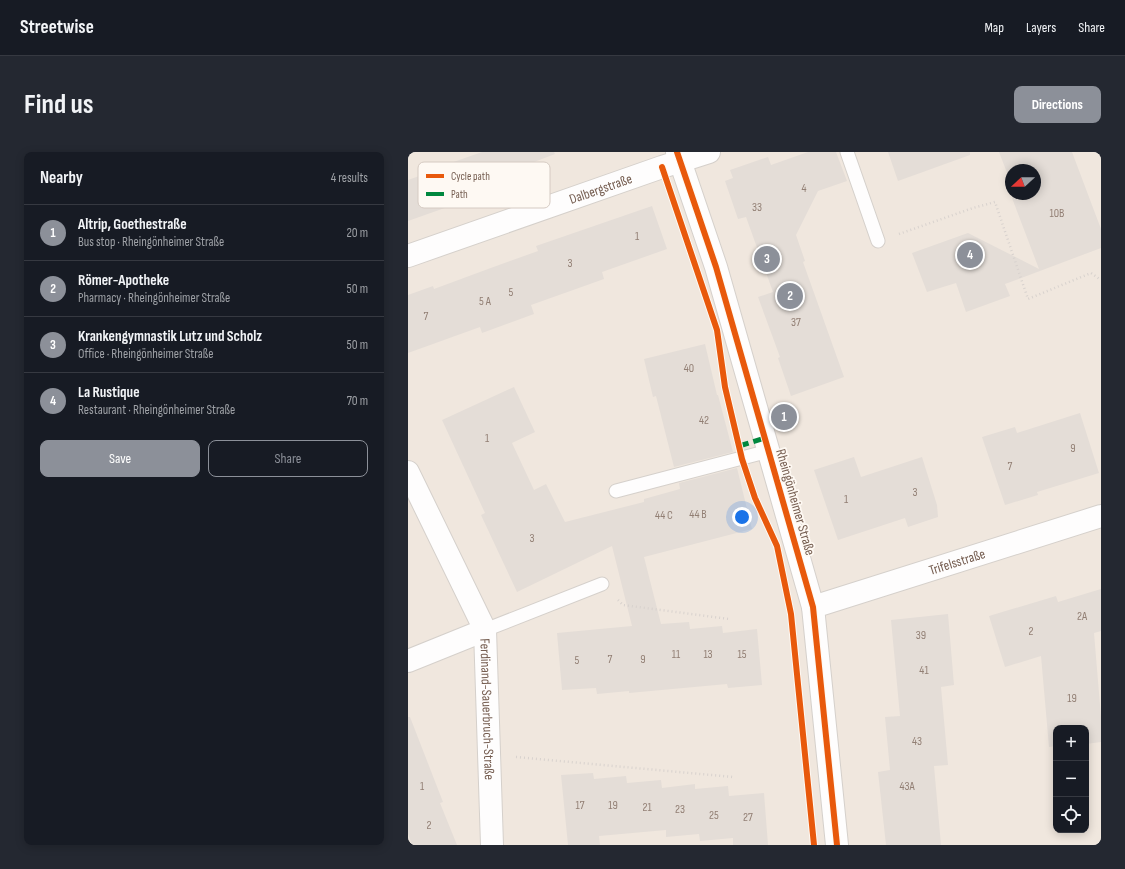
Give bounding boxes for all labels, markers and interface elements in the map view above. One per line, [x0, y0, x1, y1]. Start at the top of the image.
text: Streetwise [20, 16, 94, 39]
text: Map [984, 19, 1004, 36]
text: Layers [1026, 19, 1056, 36]
text: Share [1078, 19, 1105, 36]
button: Directions [1014, 86, 1101, 123]
text: Find us [24, 88, 93, 121]
legend [418, 162, 550, 208]
north arrow [1005, 164, 1041, 200]
text: Nearby [40, 168, 83, 188]
text: 4 results [331, 170, 368, 186]
text: Cycle path [451, 170, 490, 183]
street label: Dalbergstraße [567, 170, 634, 208]
house number: 4 [801, 181, 807, 196]
text: Path [451, 188, 468, 201]
house number: 33 [752, 200, 762, 215]
house number: 10B [1050, 206, 1064, 221]
text: Altrip, Goethestraße [78, 215, 187, 234]
text: 1 [50, 225, 56, 241]
text: 20 m [346, 225, 368, 241]
house number: 1 [635, 229, 640, 244]
text: Bus stop · Rheingönheimer Straße [78, 234, 224, 250]
pin: 4 [957, 240, 983, 270]
pin: 3 [754, 244, 780, 274]
house number: 3 [567, 256, 573, 271]
text: Römer-Apotheke [78, 271, 169, 290]
text: 2 [50, 281, 56, 297]
text: 50 m [347, 281, 368, 297]
pin: 2 [777, 281, 803, 311]
house number: 5 [509, 285, 514, 300]
text: Pharmacy · Rheingönheimer Straße [78, 290, 230, 306]
house number: 5 A [479, 294, 492, 309]
house number: 7 [424, 309, 429, 324]
house number: 37 [791, 315, 801, 330]
text: Krankengymnastik Lutz und Scholz [78, 327, 262, 346]
text: 3 [50, 337, 56, 353]
text: 50 m [347, 337, 368, 353]
text: Office · Rheingönheimer Straße [78, 346, 214, 362]
house number: 40 [684, 361, 694, 376]
text: La Rustique [78, 383, 140, 402]
text: 4 [50, 393, 56, 409]
text: 70 m [347, 393, 368, 409]
text: Restaurant · Rheingönheimer Straße [78, 402, 235, 418]
pin: 1 [771, 402, 797, 432]
house number: 42 [699, 413, 709, 428]
house number: 1 [485, 431, 490, 446]
button: Save [40, 440, 200, 477]
button: Share [208, 440, 368, 477]
house number: 9 [1070, 441, 1076, 456]
street label: Rheingönheimer Straße [772, 447, 819, 557]
house number: 7 [1008, 459, 1013, 474]
house number: 3 [912, 485, 918, 500]
house number: 1 [844, 492, 849, 507]
house number: 44 B [689, 507, 707, 522]
your location [732, 507, 752, 527]
house number: 44 C [655, 508, 673, 523]
house number: 3 [529, 531, 535, 546]
street label: Trifelsstraße [927, 545, 987, 579]
house number: 2A [1077, 609, 1088, 624]
house number: 2 [1029, 624, 1034, 639]
house number: 39 [916, 628, 926, 643]
street label: Ferdinand-Sauerbruch-Straße [476, 638, 498, 780]
house number: 11 [672, 647, 681, 662]
house number: 13 [703, 647, 713, 662]
house number: 15 [737, 647, 747, 662]
house number: 7 [608, 652, 613, 667]
house number: 9 [640, 652, 646, 667]
house number: 5 [575, 653, 580, 668]
house number: 41 [919, 663, 929, 678]
house number: 19 [1067, 691, 1077, 706]
map controls [1053, 725, 1089, 833]
button: + [1053, 725, 1089, 761]
house number: 43 [912, 734, 922, 749]
button: − [1053, 761, 1089, 797]
house number: 1 [420, 779, 425, 794]
house number: 43A [899, 779, 915, 794]
button: locate [1053, 797, 1089, 833]
house number: 17 [576, 798, 585, 813]
house number: 19 [608, 798, 618, 813]
house number: 21 [642, 800, 652, 815]
house number: 23 [675, 802, 685, 817]
house number: 25 [709, 808, 719, 823]
house number: 27 [743, 810, 753, 825]
house number: 2 [427, 818, 432, 833]

